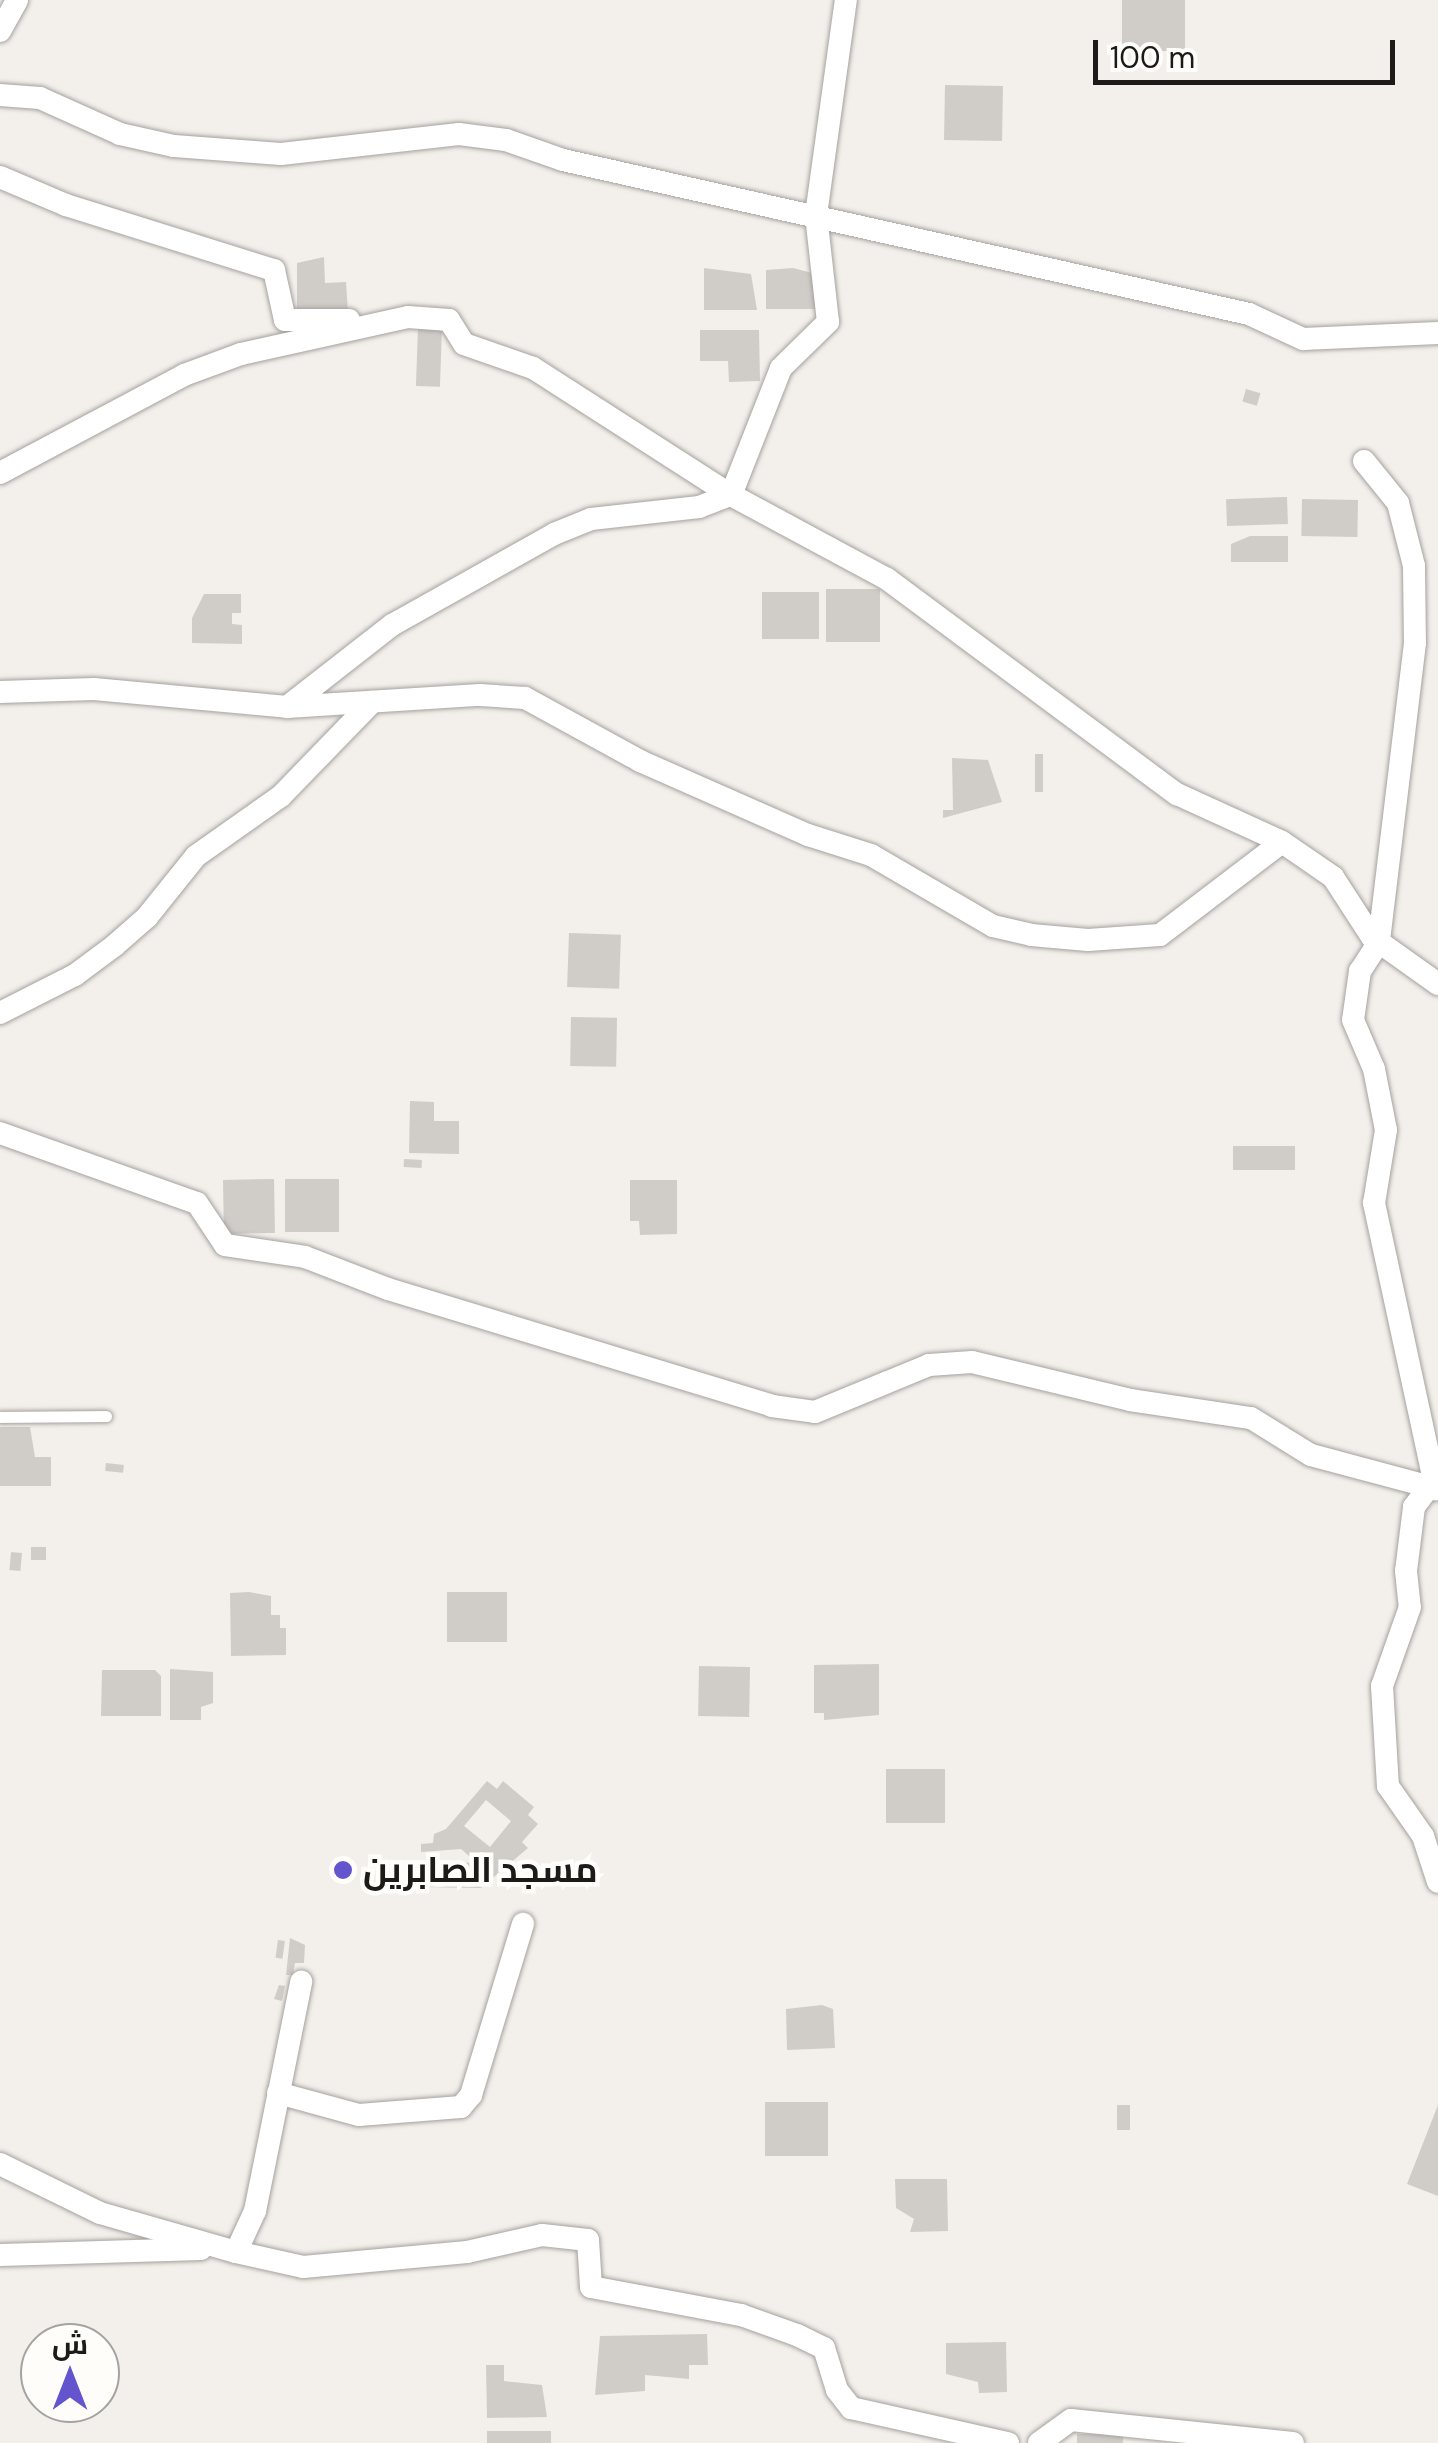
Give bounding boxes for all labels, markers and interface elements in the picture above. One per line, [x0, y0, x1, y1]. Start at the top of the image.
scale bar [1098, 20, 1400, 82]
text: 100 m [1110, 38, 1195, 77]
place label: مسجد الصابرين [363, 1849, 598, 1891]
marker: مسجد الصابرين [332, 1859, 354, 1881]
north arrow [20, 2323, 120, 2423]
text: ش [52, 2326, 88, 2363]

